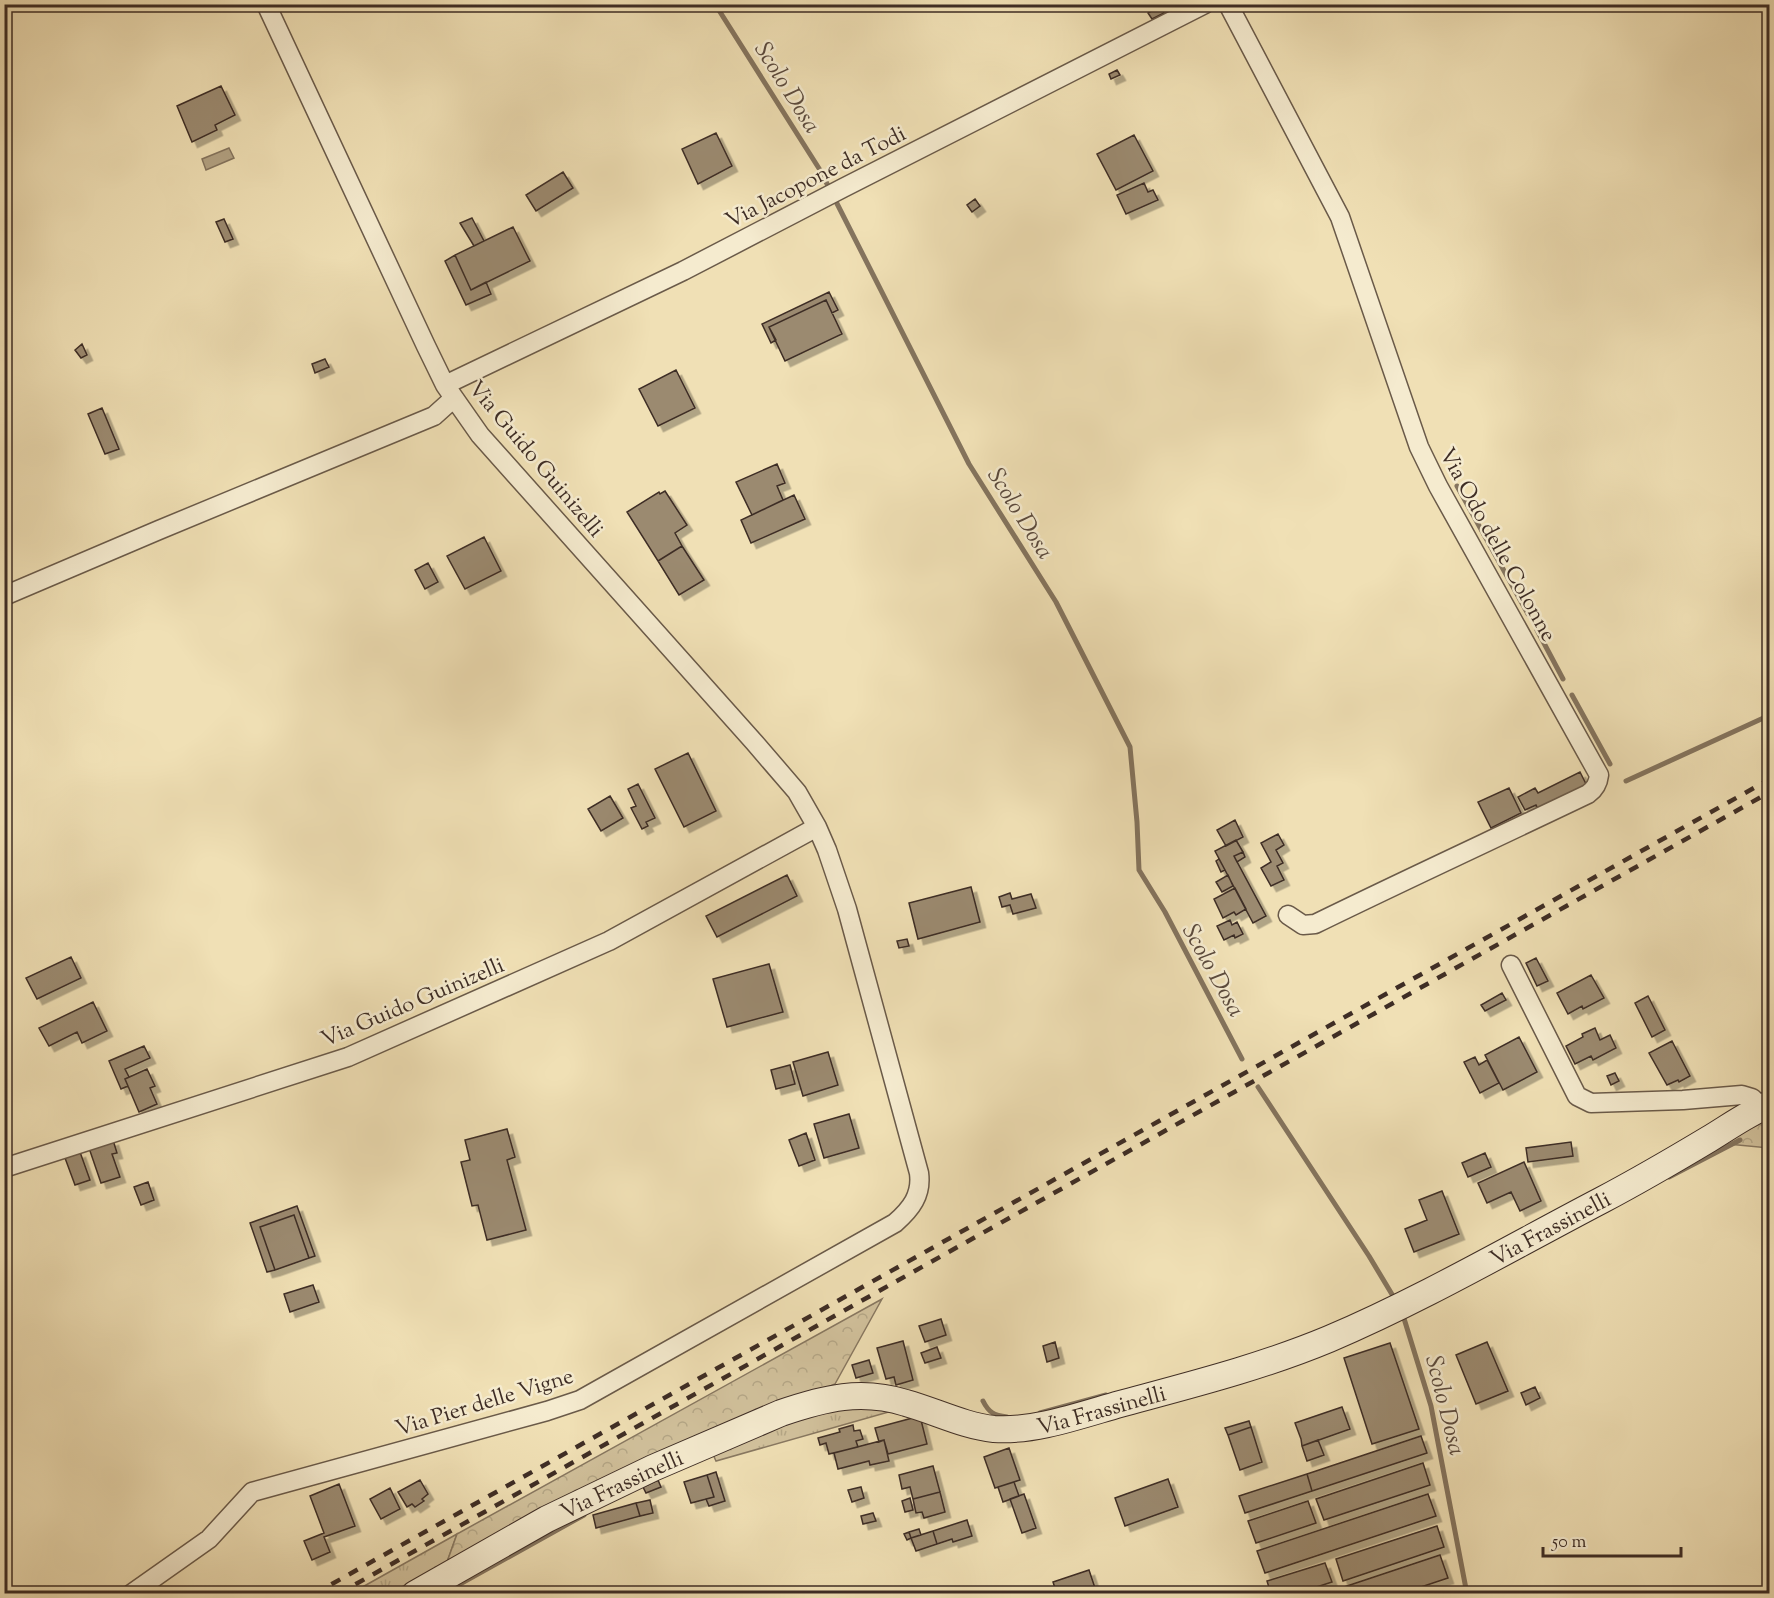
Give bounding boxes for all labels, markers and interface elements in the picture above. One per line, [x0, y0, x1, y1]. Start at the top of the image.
water label: Scolo Dosa [745, 36, 828, 140]
street label: Via Jacopone da Todi [720, 119, 912, 238]
street label: Via Guido Guinizelli [459, 374, 610, 545]
street label: Via Odo delle Colonne [1430, 443, 1563, 648]
water label: Scolo Dosa [978, 462, 1061, 566]
water label: Scolo Dosa [1173, 918, 1252, 1024]
street label: Via Guido Guinizelli [317, 951, 510, 1057]
street label: Via Frassinelli [1485, 1185, 1617, 1276]
water label: Scolo Dosa [1415, 1352, 1473, 1459]
street label: Via Pier delle Vigne [392, 1362, 578, 1446]
street label: Via Frassinelli [1034, 1379, 1170, 1445]
street label: Via Frassinelli [556, 1444, 689, 1529]
scale bar [1543, 1520, 1681, 1558]
text: 50 m [1551, 1530, 1587, 1556]

